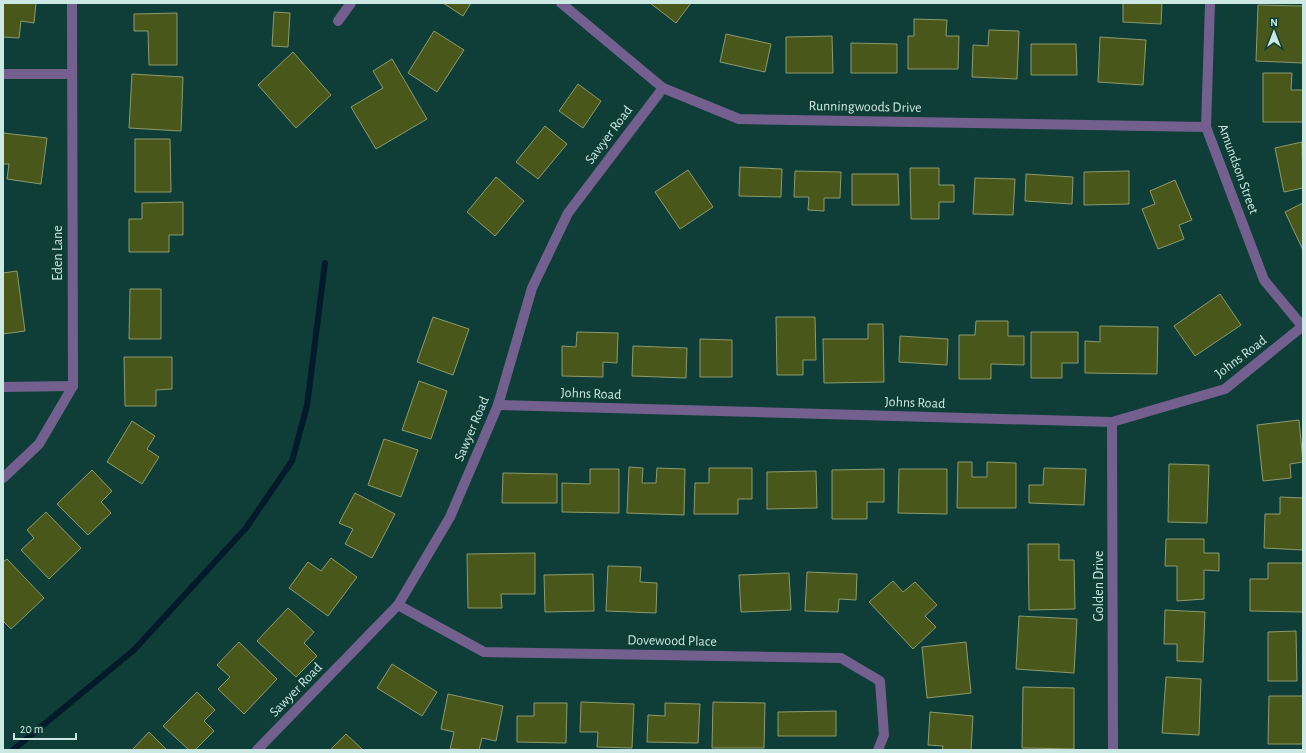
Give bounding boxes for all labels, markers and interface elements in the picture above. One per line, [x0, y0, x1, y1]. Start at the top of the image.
north arrow [1254, 12, 1294, 52]
text: N [1270, 17, 1278, 28]
street label: Runningwoods Drive [808, 99, 922, 115]
street label: Sawyer Road [583, 103, 635, 167]
street label: Amundson Street [1215, 122, 1261, 217]
street label: Eden Lane [51, 225, 65, 281]
street label: Johns Road [1213, 333, 1269, 381]
street label: Johns Road [560, 386, 622, 402]
street label: Sawyer Road [452, 395, 492, 463]
street label: Johns Road [884, 395, 946, 411]
street label: Golden Drive [1092, 551, 1106, 621]
street label: Dovewood Place [627, 633, 717, 649]
street label: Sawyer Road [267, 660, 325, 720]
scale bar [14, 715, 76, 741]
text: 20 m [20, 723, 43, 735]

